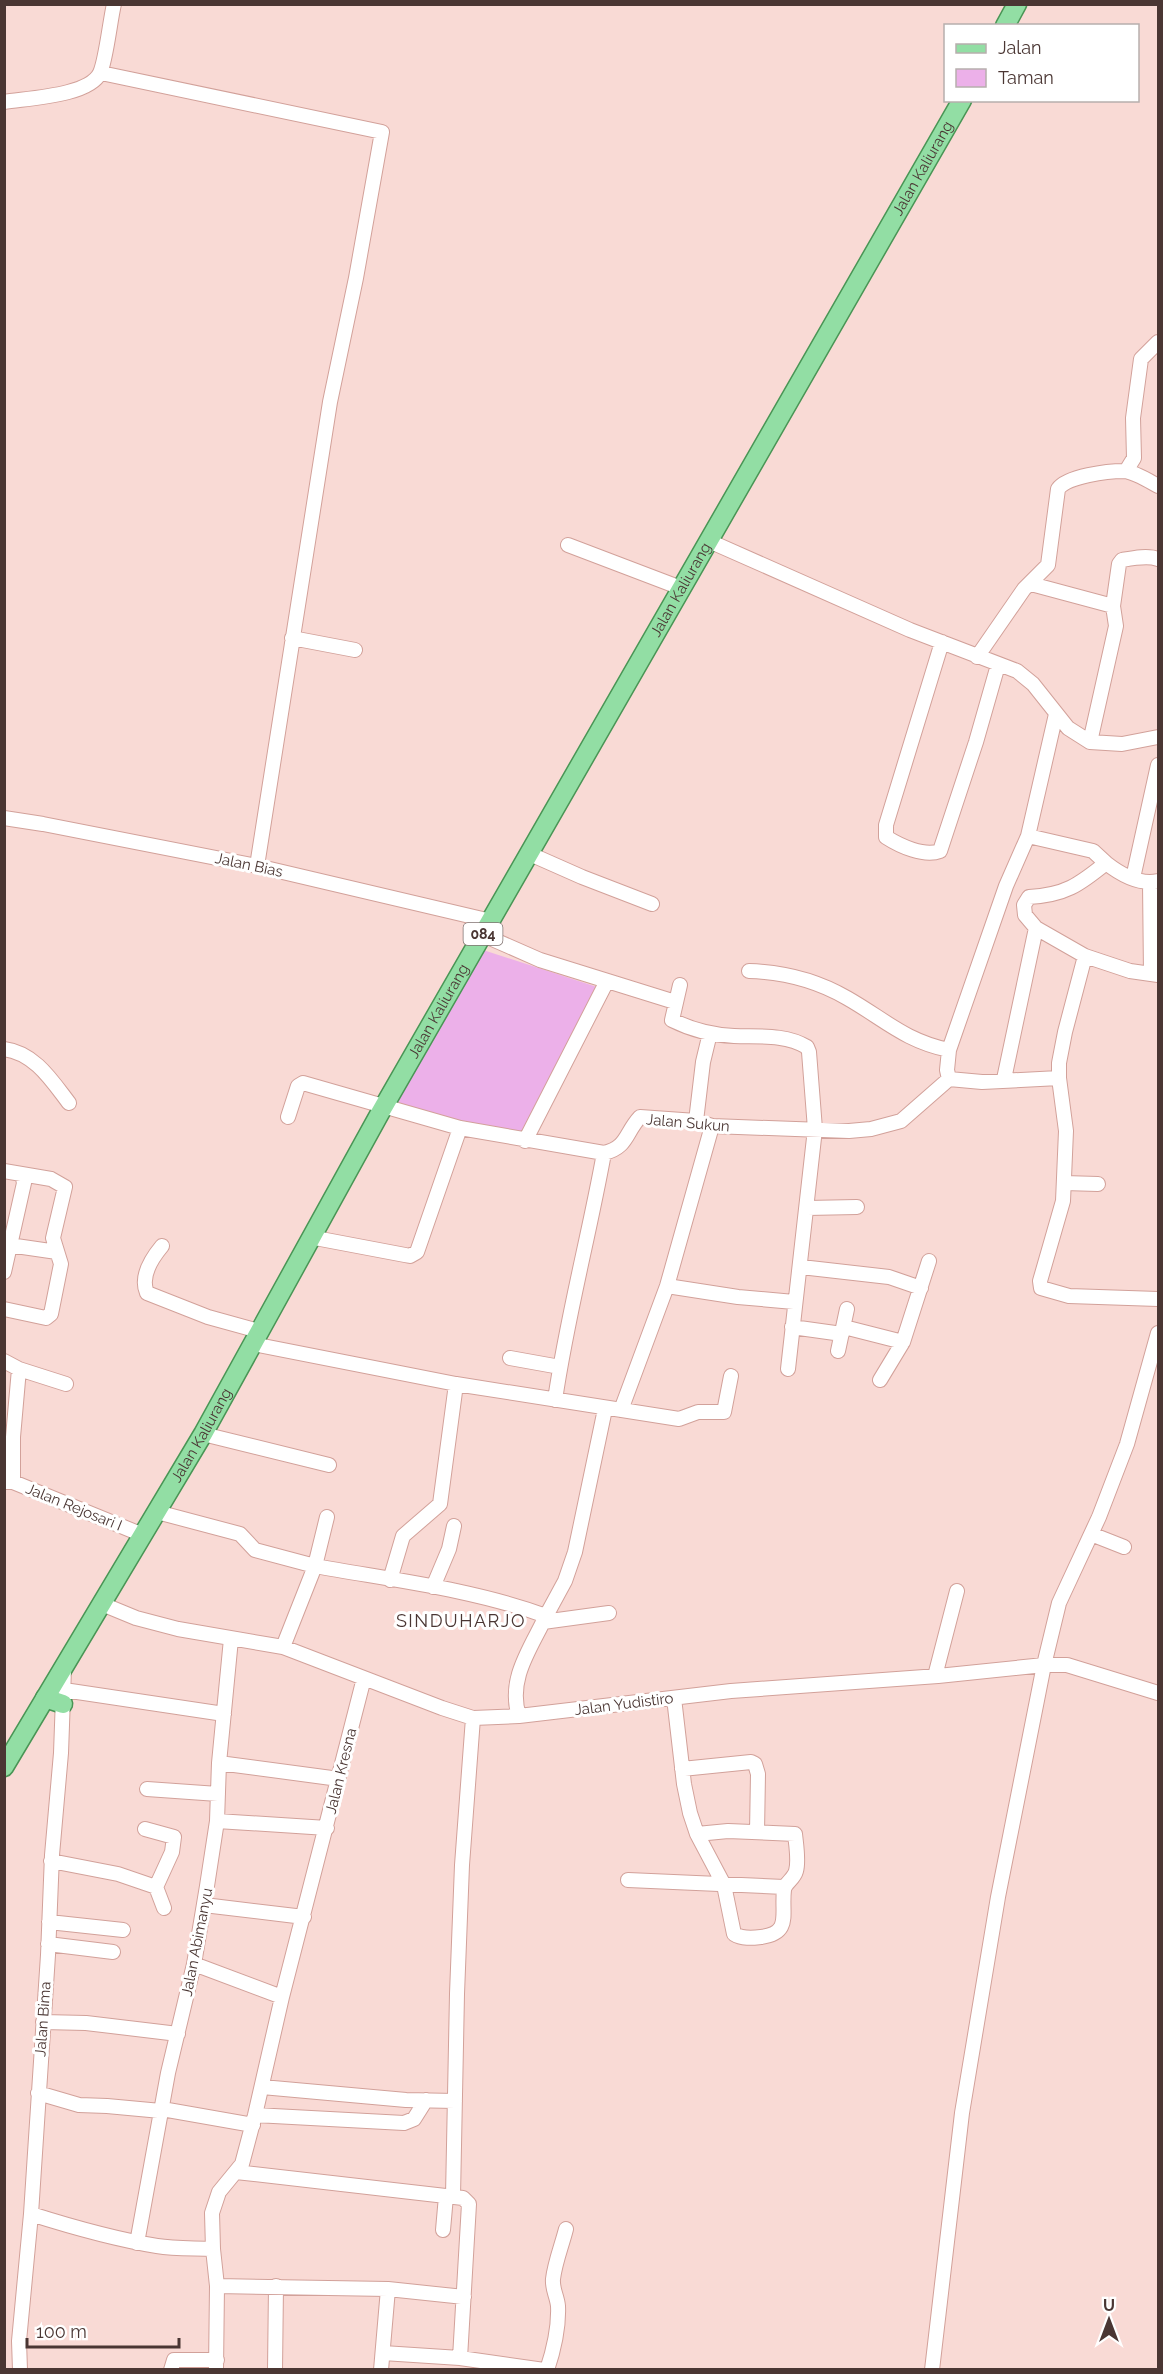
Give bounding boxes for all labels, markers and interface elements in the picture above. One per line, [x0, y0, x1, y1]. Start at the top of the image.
legend [944, 24, 1139, 102]
text: Jalan [998, 37, 1042, 58]
text: Taman [998, 67, 1054, 88]
street label: Jalan Kaliurang [889, 118, 957, 219]
street label: Jalan Kaliurang [647, 539, 715, 640]
street label: Jalan Bias [213, 849, 285, 881]
road number: 084 [464, 923, 502, 945]
street label: Jalan Kaliurang [404, 961, 473, 1061]
street label: Jalan Sukun [646, 1110, 730, 1136]
street label: Jalan Kaliurang [167, 1385, 235, 1486]
street label: Jalan Rejosari I [23, 1480, 125, 1534]
district label: SINDUHARJO [396, 1610, 526, 1631]
street label: Jalan Yudistiro [574, 1689, 675, 1719]
street label: Jalan Kresna [322, 1726, 360, 1816]
street label: Jalan Abimanyu [178, 1886, 216, 1998]
street label: Jalan Bima [31, 1981, 55, 2057]
north arrow [1079, 2290, 1139, 2350]
text: U [1103, 2296, 1115, 2315]
scale bar [27, 2311, 178, 2349]
text: 100 m [36, 2321, 87, 2342]

